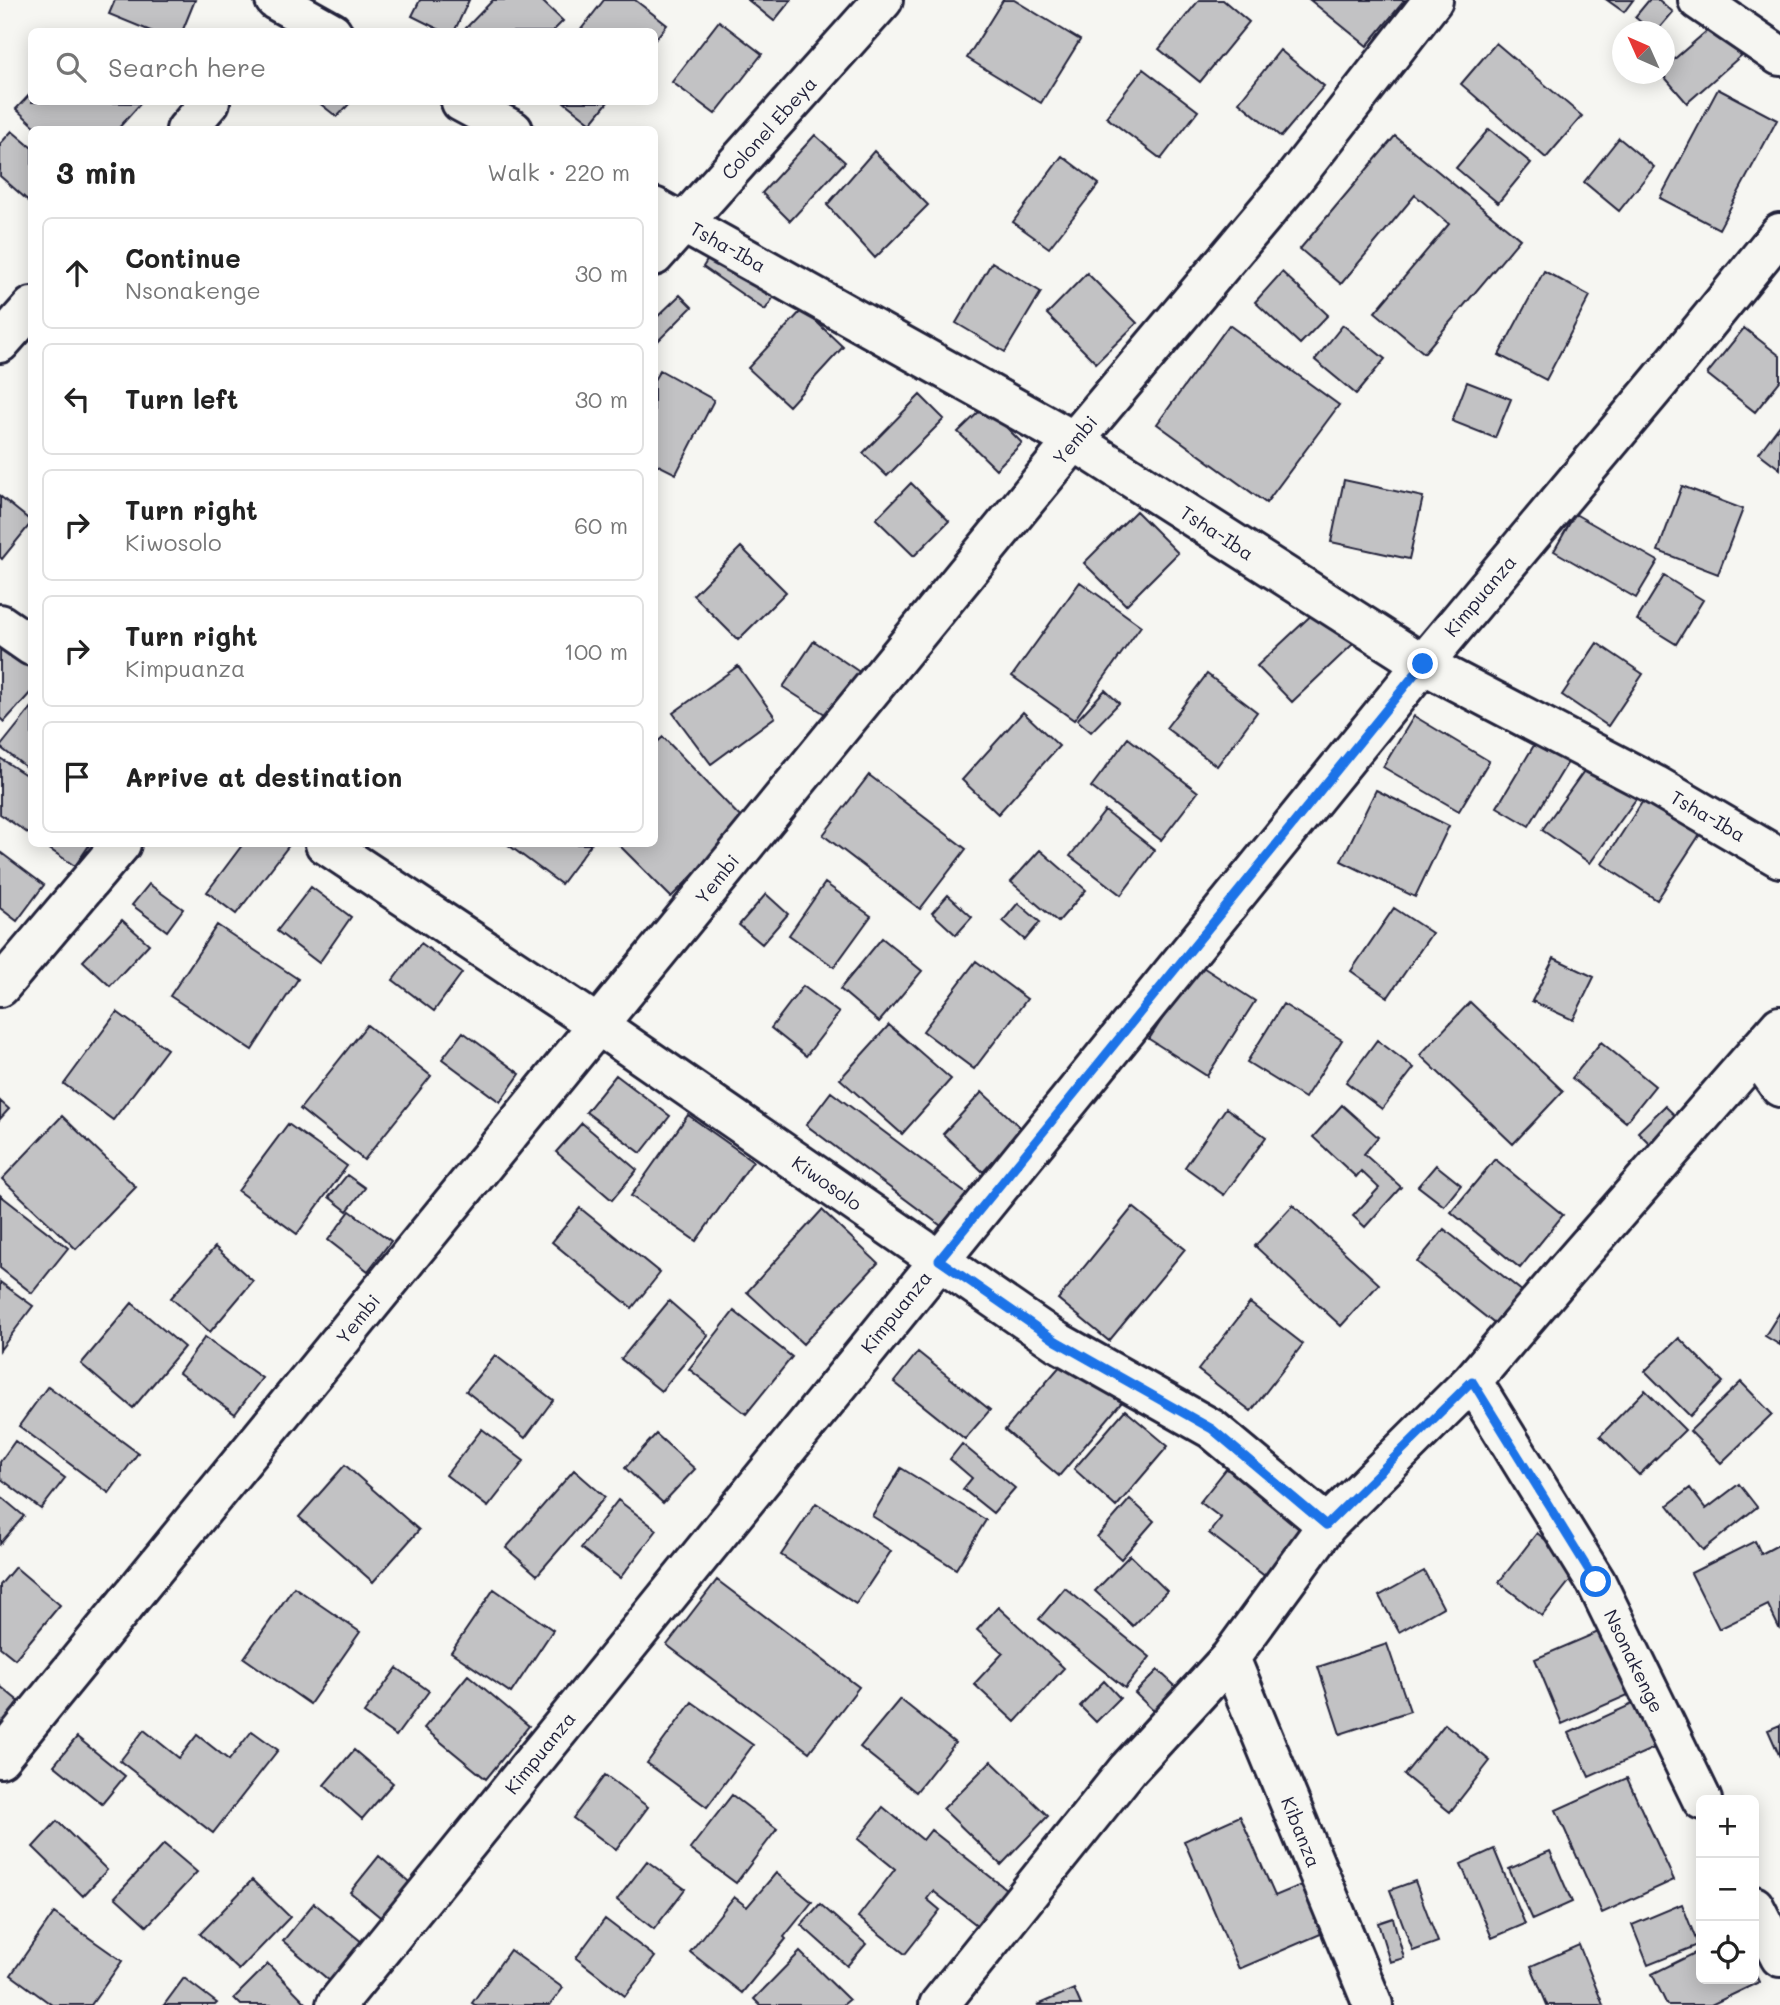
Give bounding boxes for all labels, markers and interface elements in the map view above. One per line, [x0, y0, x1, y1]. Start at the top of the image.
north arrow [1612, 21, 1675, 84]
search box [28, 28, 658, 105]
icon: search [52, 48, 90, 86]
text: Search here [108, 50, 266, 84]
street label: Colonel Ebeya [716, 71, 822, 185]
text: 3 min [56, 152, 136, 192]
text: Walk · 220 m [487, 157, 630, 187]
street label: Tsha-Iba [686, 216, 770, 278]
text: Continue [125, 241, 241, 275]
icon: ahead [58, 254, 96, 292]
text: 30 m [575, 258, 628, 288]
text: Nsonakenge [125, 275, 261, 305]
icon: left [58, 380, 96, 418]
text: Turn left [125, 382, 238, 416]
text: 30 m [575, 384, 628, 414]
street label: Yembi [1047, 410, 1103, 470]
text: Turn right [125, 493, 258, 527]
street label: Tsha-Iba [1176, 500, 1259, 566]
icon: right [58, 506, 96, 544]
text: 60 m [574, 510, 628, 540]
text: Kiwosolo [125, 527, 222, 557]
street label: Kimpuanza [1438, 550, 1521, 642]
text: Turn right [125, 619, 258, 653]
icon: right [58, 632, 96, 670]
text: 100 m [564, 636, 628, 666]
route end [1407, 648, 1438, 679]
text: Kimpuanza [125, 653, 245, 683]
icon: arrive [58, 758, 96, 796]
text: Arrive at destination [125, 760, 402, 794]
street label: Tsha-Iba [1666, 784, 1750, 847]
street label: Yembi [689, 849, 744, 909]
street label: Kiwosolo [787, 1149, 867, 1216]
street label: Kimpuanza [855, 1265, 937, 1358]
street label: Yembi [330, 1289, 385, 1349]
route start [1580, 1566, 1611, 1597]
street label: Nsonakenge [1599, 1605, 1670, 1717]
street label: Kimpuanza [499, 1706, 581, 1799]
street label: Kibanza [1276, 1793, 1327, 1871]
map controls [1696, 1795, 1759, 1984]
button: + [1696, 1795, 1759, 1858]
button: − [1696, 1858, 1759, 1921]
button: locate [1696, 1921, 1759, 1984]

